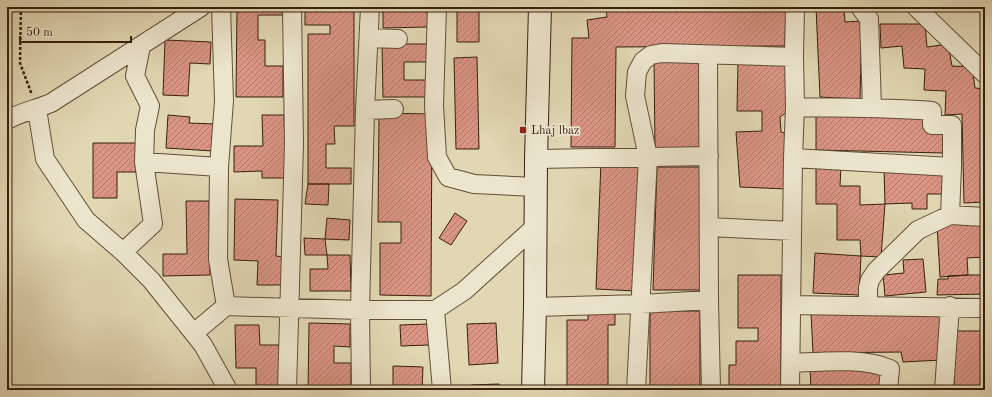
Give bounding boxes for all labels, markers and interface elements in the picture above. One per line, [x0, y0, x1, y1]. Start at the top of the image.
scale bar [20, 18, 131, 44]
text: 50 m [26, 26, 53, 39]
marker: Lhaj lbaz [518, 125, 528, 135]
place label: Lhaj lbaz [531, 125, 579, 137]

